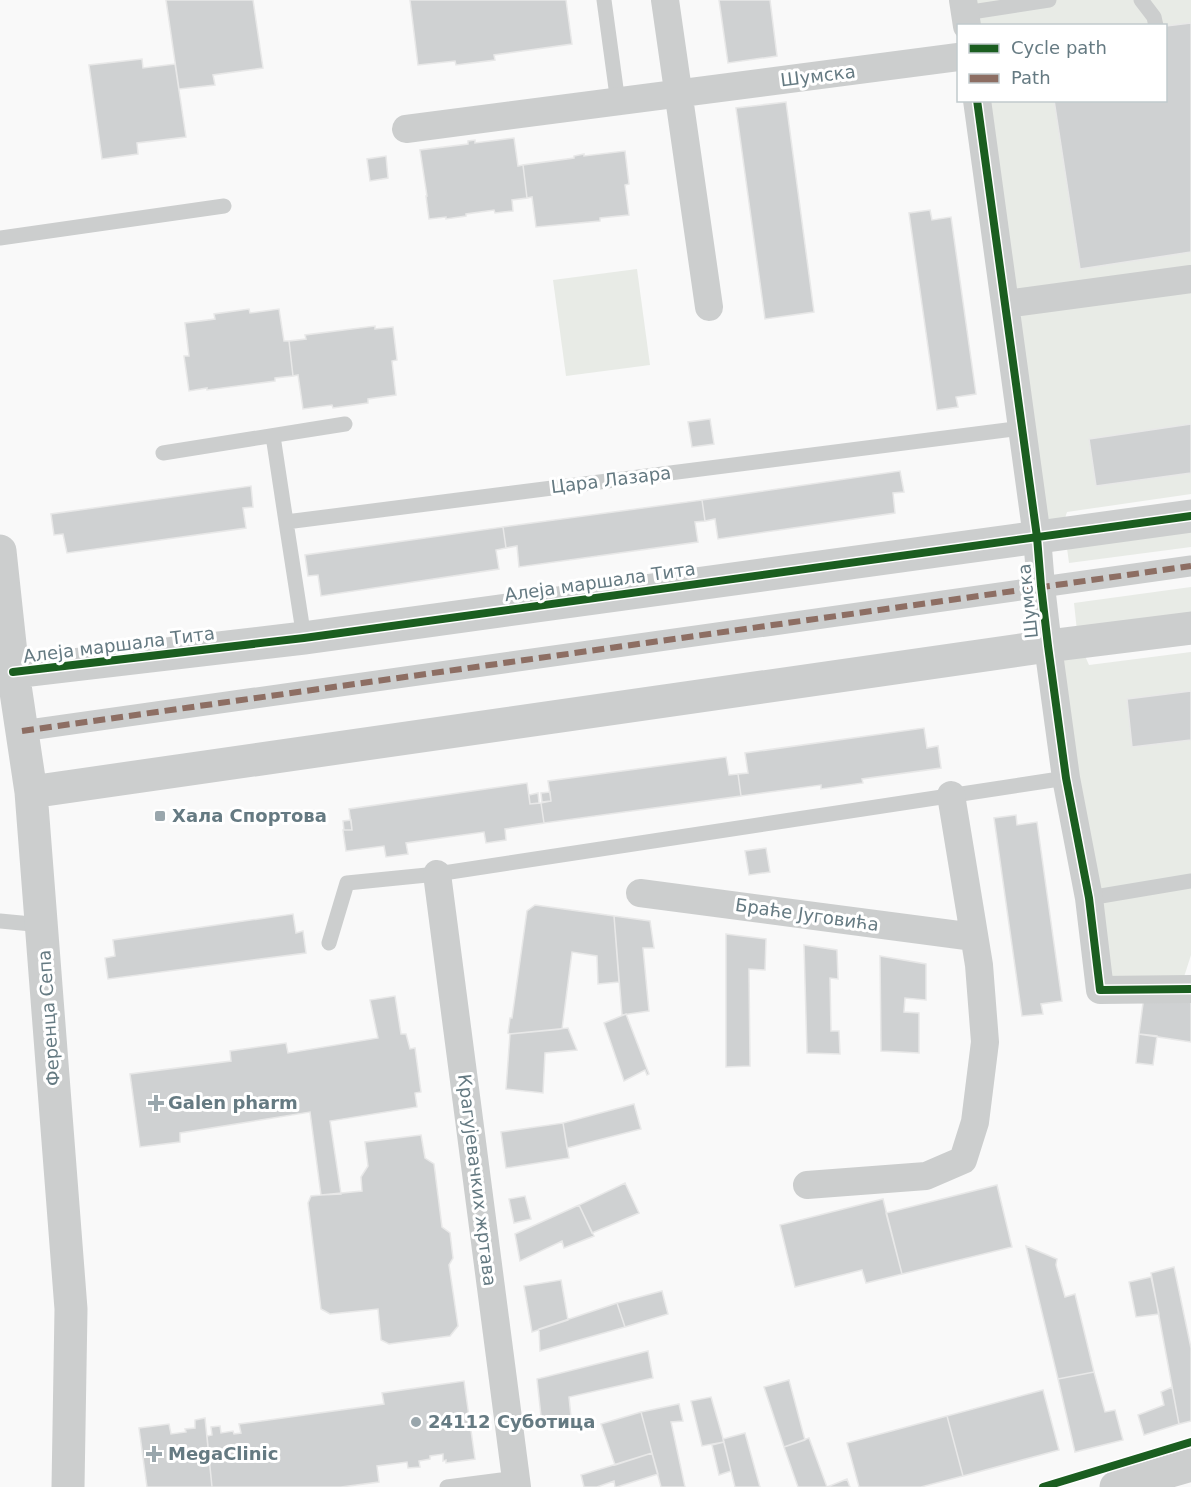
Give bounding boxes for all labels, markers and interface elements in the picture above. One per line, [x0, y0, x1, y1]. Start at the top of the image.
legend [957, 24, 1167, 102]
text: Cycle path [1011, 37, 1107, 58]
street label: Шумска [779, 60, 857, 91]
text: Path [1011, 67, 1051, 88]
street label: Цара Лазара [550, 462, 672, 497]
street label: Алеја маршала Тита [503, 558, 697, 605]
street label: Шумска [1013, 563, 1042, 640]
street label: Алеја маршала Тита [22, 622, 216, 667]
place label: Хала Спортова [172, 805, 327, 826]
marker: Хала Спортова [153, 809, 167, 823]
street label: Браће Југовића [734, 894, 880, 935]
street label: Ференца Сепа [33, 949, 64, 1087]
street label: Крагујевачких жртава [454, 1073, 501, 1287]
place label: Galen pharm [168, 1092, 298, 1113]
marker: Galen pharm [149, 1096, 163, 1110]
place label: 24112 Суботица [428, 1411, 595, 1432]
marker: 24112 Суботица [409, 1415, 423, 1429]
place label: MegaClinic [168, 1443, 278, 1464]
marker: MegaClinic [145, 1445, 163, 1463]

